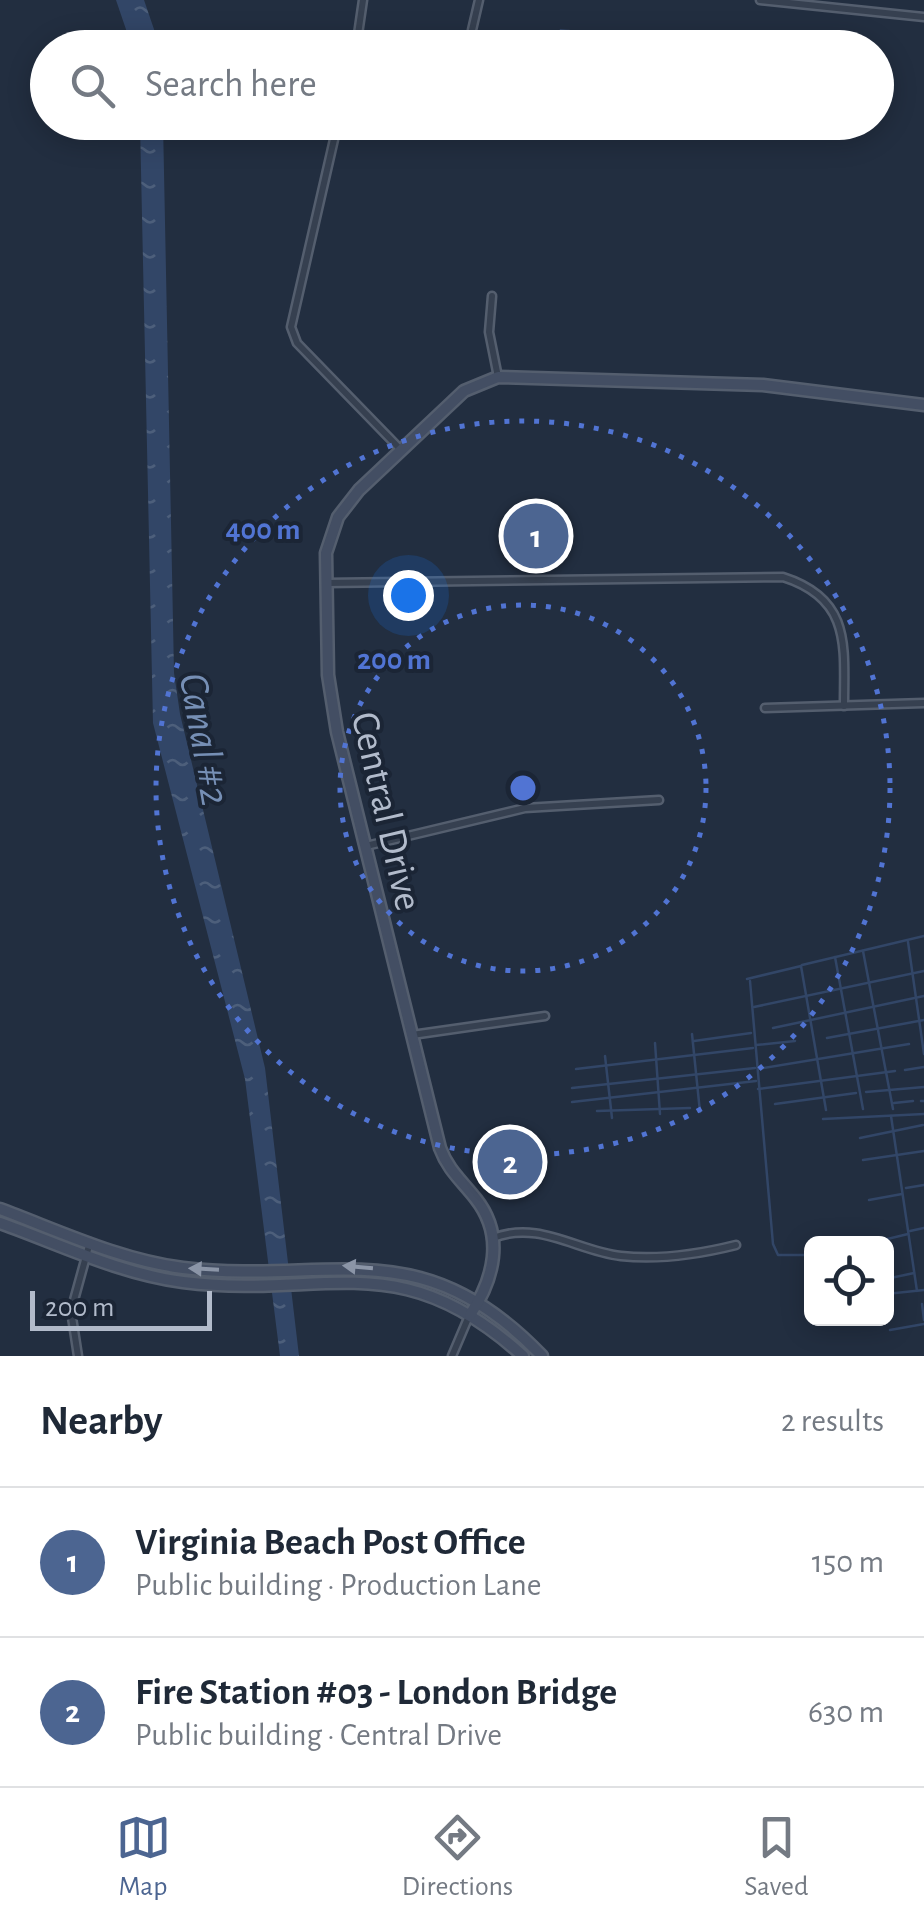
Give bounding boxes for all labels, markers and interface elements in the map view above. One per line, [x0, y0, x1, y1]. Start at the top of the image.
search box [30, 30, 894, 140]
icon: search [65, 58, 120, 113]
text: Search here [145, 66, 317, 104]
pin: 1 [504, 498, 568, 574]
text: 400 m [225, 515, 301, 545]
your location [383, 570, 434, 621]
text: 200 m [357, 645, 431, 675]
water label: Canal #2 [172, 670, 236, 809]
street label: Central Drive [344, 708, 428, 915]
centre of rings [505, 770, 541, 806]
pin: 2 [478, 1124, 542, 1200]
map controls [804, 1236, 894, 1326]
button: locate [804, 1236, 894, 1326]
one-way arrow [342, 1259, 374, 1275]
one-way arrow [187, 1261, 219, 1277]
scale bar [30, 1286, 212, 1330]
text: 200 m [45, 1294, 114, 1322]
text: Nearby [40, 1400, 163, 1442]
text: 2 results [781, 1405, 884, 1437]
text: Virginia Beach Post Office [135, 1524, 526, 1562]
text: 1 [67, 1546, 78, 1578]
text: 150 m [812, 1546, 884, 1578]
text: Public building · Production Lane [135, 1569, 542, 1601]
text: Fire Station #03 - London Bridge [135, 1674, 617, 1712]
text: 2 [65, 1696, 80, 1728]
text: 630 m [808, 1696, 884, 1728]
text: Public building · Central Drive [135, 1719, 502, 1751]
tab: Map [116, 1810, 171, 1904]
tab: Directions [402, 1810, 513, 1904]
tab: Saved [744, 1810, 808, 1904]

